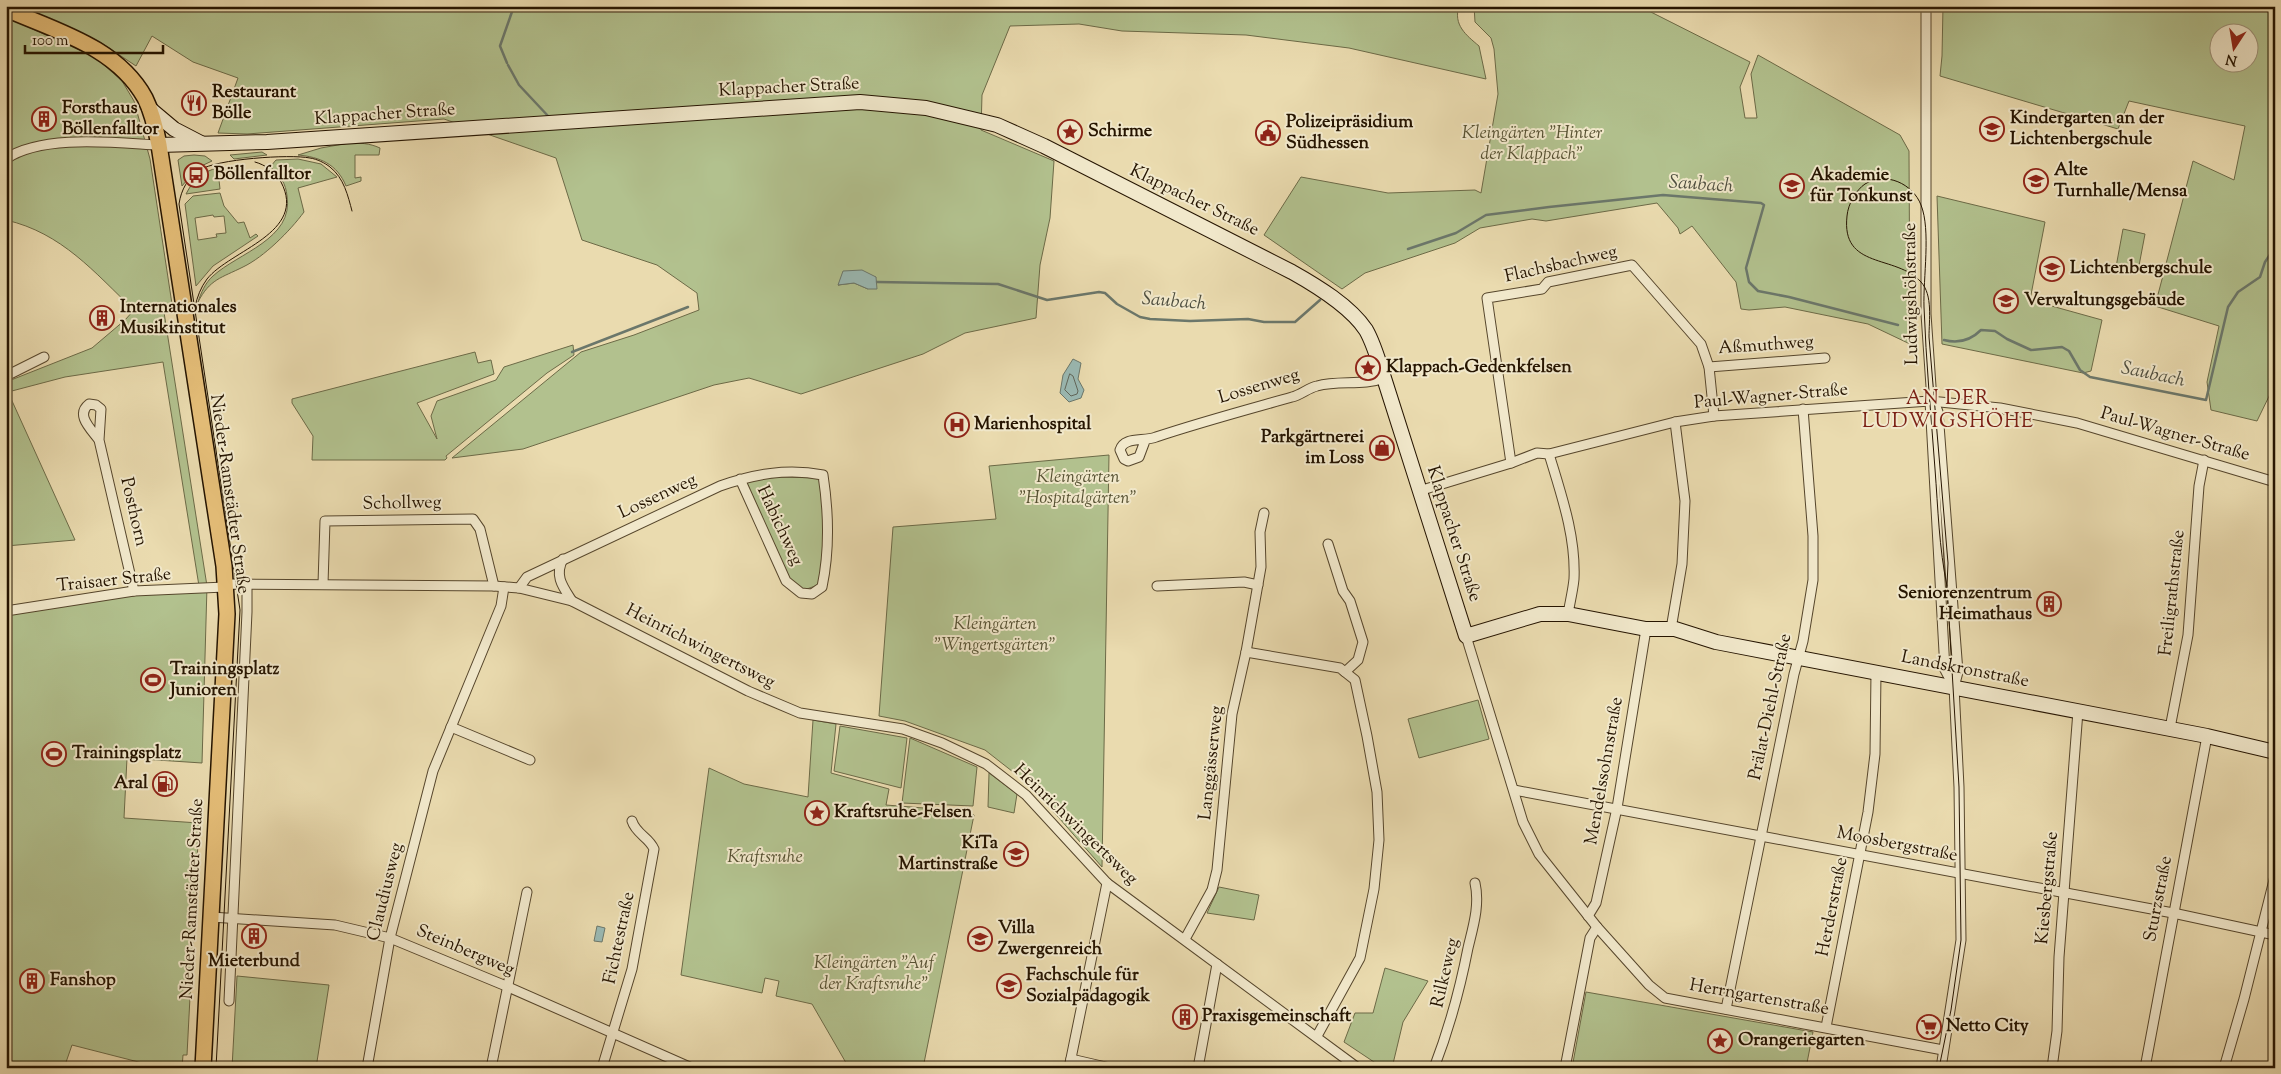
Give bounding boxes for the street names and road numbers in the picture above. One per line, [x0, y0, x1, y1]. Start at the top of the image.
street label: Klappacher Straße [718, 71, 860, 105]
street label: Klappacher Straße [314, 97, 456, 133]
street label: Klappacher Straße [1125, 158, 1263, 244]
street label: Ludwigshöhstraße [1898, 223, 1926, 365]
street label: Flachsbachweg [1502, 239, 1620, 291]
street label: Aßmuthweg [1717, 330, 1815, 362]
street label: Lossenweg [1215, 362, 1303, 412]
street label: Paul-Wagner-Straße [1693, 377, 1849, 417]
street label: Nieder-Ramstädter Straße [202, 393, 256, 595]
street label: Paul-Wagner-Straße [2097, 401, 2253, 469]
street label: Klappacher Straße [1419, 463, 1487, 605]
street label: Lossenweg [615, 467, 702, 526]
street label: Posthorn [112, 475, 154, 549]
street label: Habichweg [749, 482, 809, 571]
street label: Schollweg [362, 490, 442, 518]
street label: Freiligrathstraße [2153, 529, 2193, 657]
street label: Traisaer Straße [55, 562, 173, 600]
street label: Heinrichwingertsweg [621, 598, 779, 696]
street label: Prälat-Diehl-Straße [1743, 631, 1799, 783]
street label: Landskronstraße [1899, 645, 2031, 695]
street label: Mendelssohnstraße [1579, 695, 1631, 847]
street label: Langgässerweg [1193, 704, 1231, 821]
street label: Heinrichwingertsweg [1007, 758, 1143, 892]
street label: Nieder-Ramstädter Straße [175, 798, 211, 1000]
street label: Moosbergstraße [1834, 821, 1960, 869]
street label: Kiesbergstraße [2030, 830, 2066, 946]
street label: Claudiusweg [361, 840, 411, 944]
street label: Sturzstraße [2138, 854, 2180, 944]
street label: Herderstraße [1811, 855, 1855, 959]
street label: Fichtestraße [598, 889, 642, 987]
street label: Steinbergweg [412, 919, 518, 984]
street label: Rilkeweg [1425, 935, 1467, 1010]
street label: Herrngartenstraße [1687, 973, 1831, 1023]

